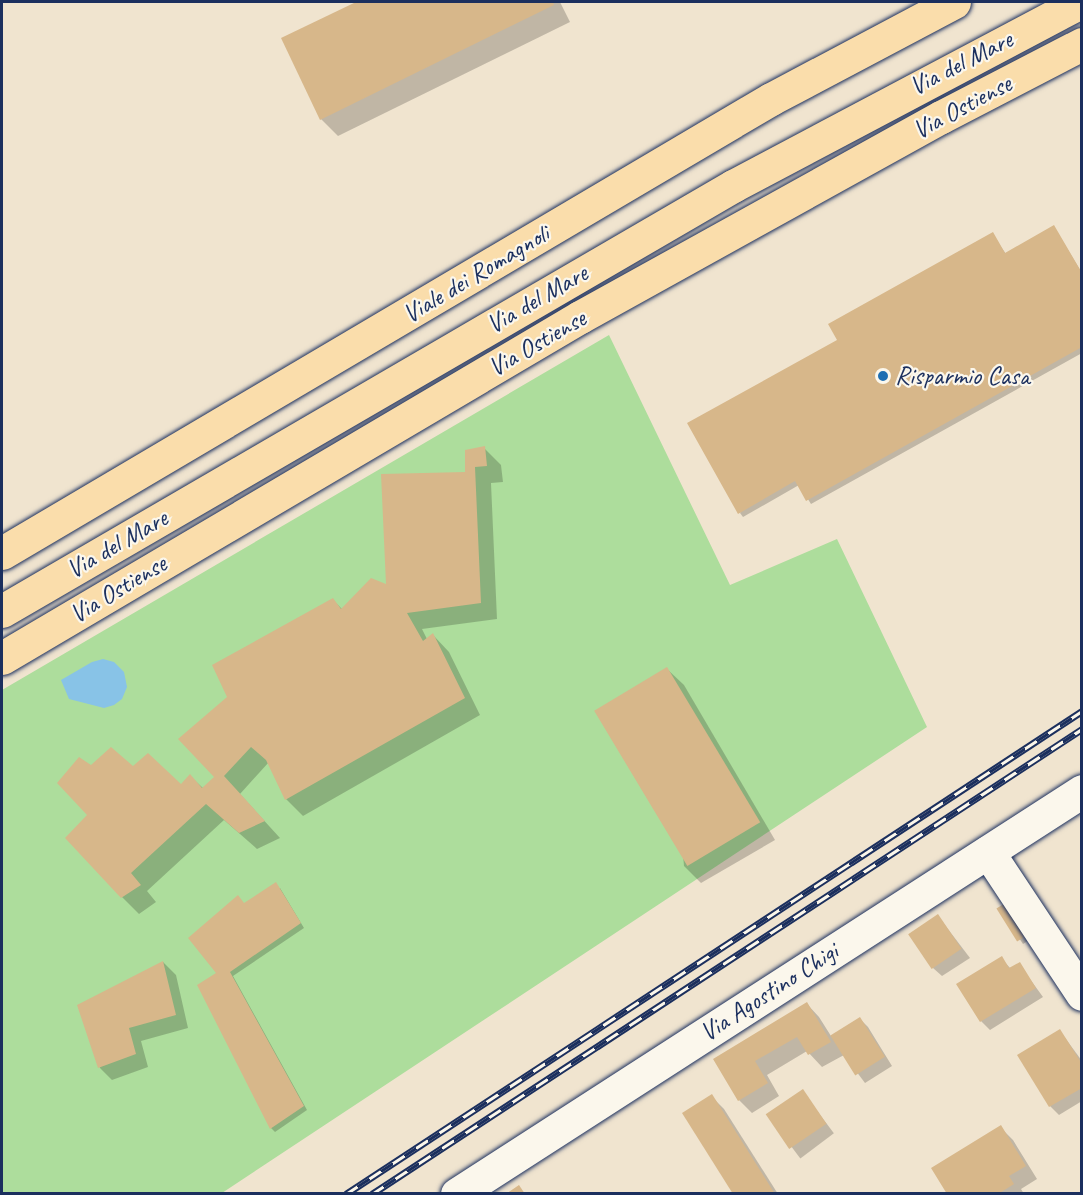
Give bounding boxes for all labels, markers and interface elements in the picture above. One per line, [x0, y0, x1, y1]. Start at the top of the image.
street label: Via del Mare [904, 24, 1018, 102]
street label: Via Ostiense [907, 68, 1017, 146]
street label: Viale dei Romagnoli [398, 218, 554, 330]
street label: Via del Mare [481, 258, 593, 340]
street label: Via Ostiense [483, 303, 591, 383]
place label: Risparmio Casa [895, 360, 1030, 392]
marker: Risparmio Casa [876, 369, 890, 383]
street label: Via del Mare [61, 503, 173, 585]
street label: Via Ostiense [64, 548, 172, 630]
street label: Via Agostino Chigi [694, 936, 844, 1048]

